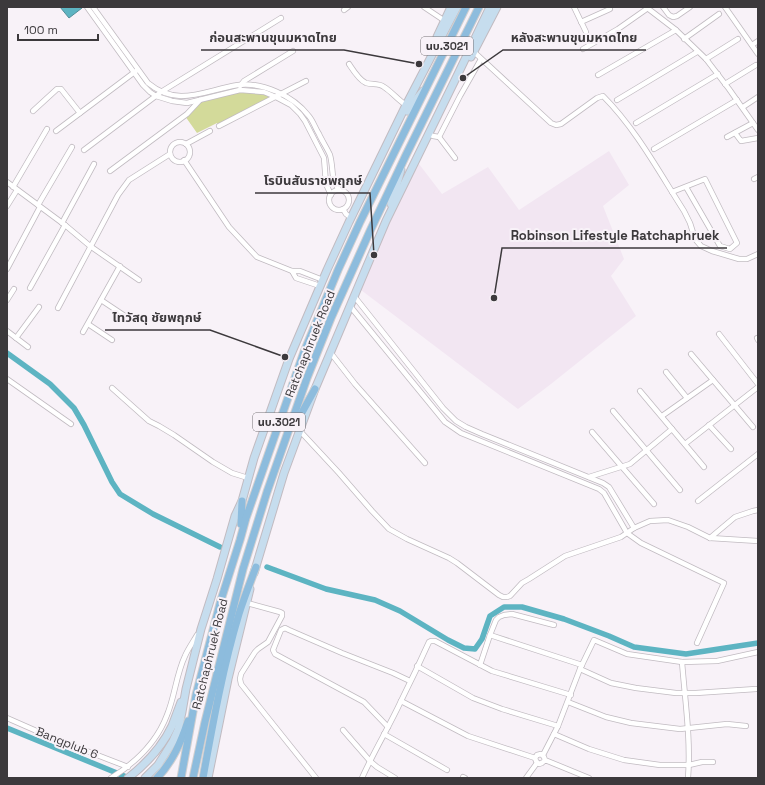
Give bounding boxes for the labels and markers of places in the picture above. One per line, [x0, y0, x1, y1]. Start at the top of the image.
callout: ก่อนสะพานขุนมหาดไทย [201, 25, 344, 50]
callout: หลังสะพานขุนมหาดไทย [503, 25, 646, 50]
callout: โรบินสันราชพฤกษ์ [255, 168, 370, 193]
callout: Robinson Lifestyle Ratchaphruek [502, 223, 727, 248]
callout: ไทวัสดุ ชัยพฤกษ์ [105, 305, 210, 330]

